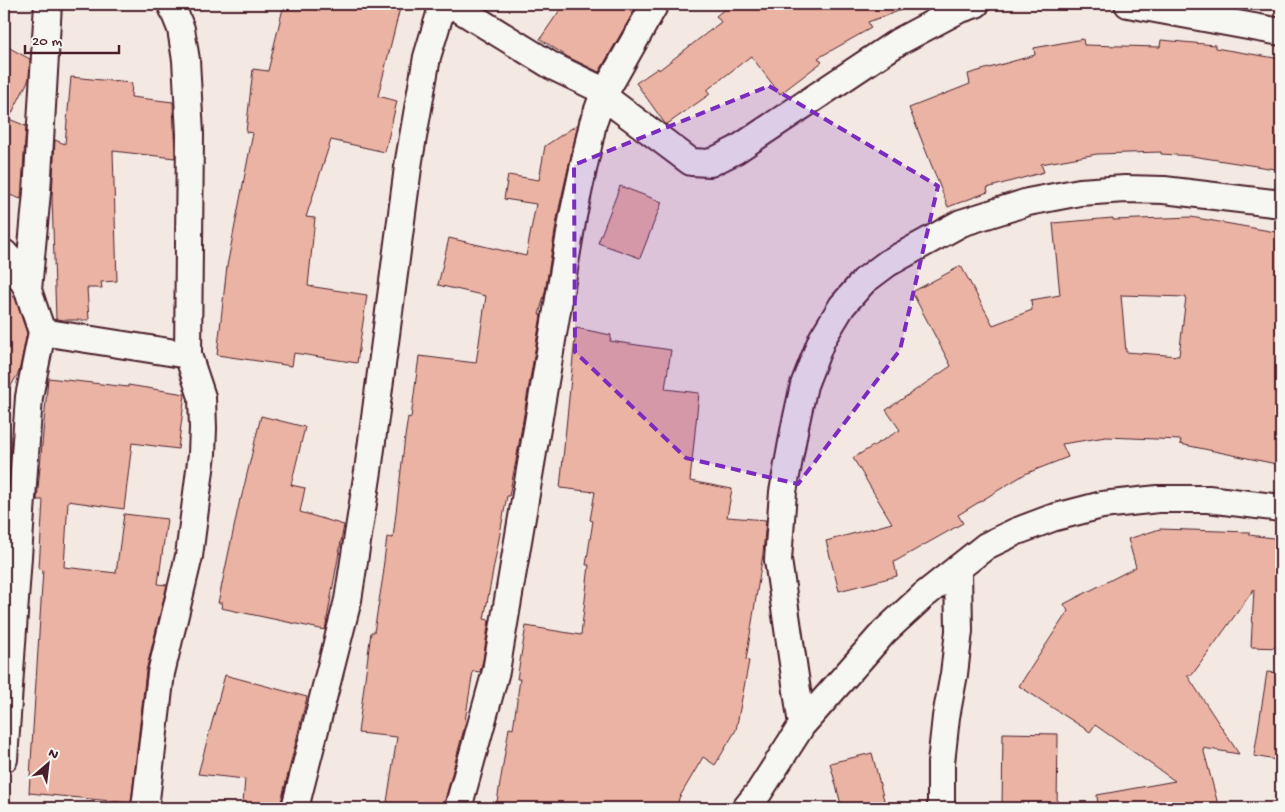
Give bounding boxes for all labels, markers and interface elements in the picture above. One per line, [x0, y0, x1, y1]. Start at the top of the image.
scale bar [25, 22, 119, 54]
text: 20 m [32, 33, 62, 51]
north arrow [22, 740, 72, 790]
text: N [45, 745, 61, 764]

